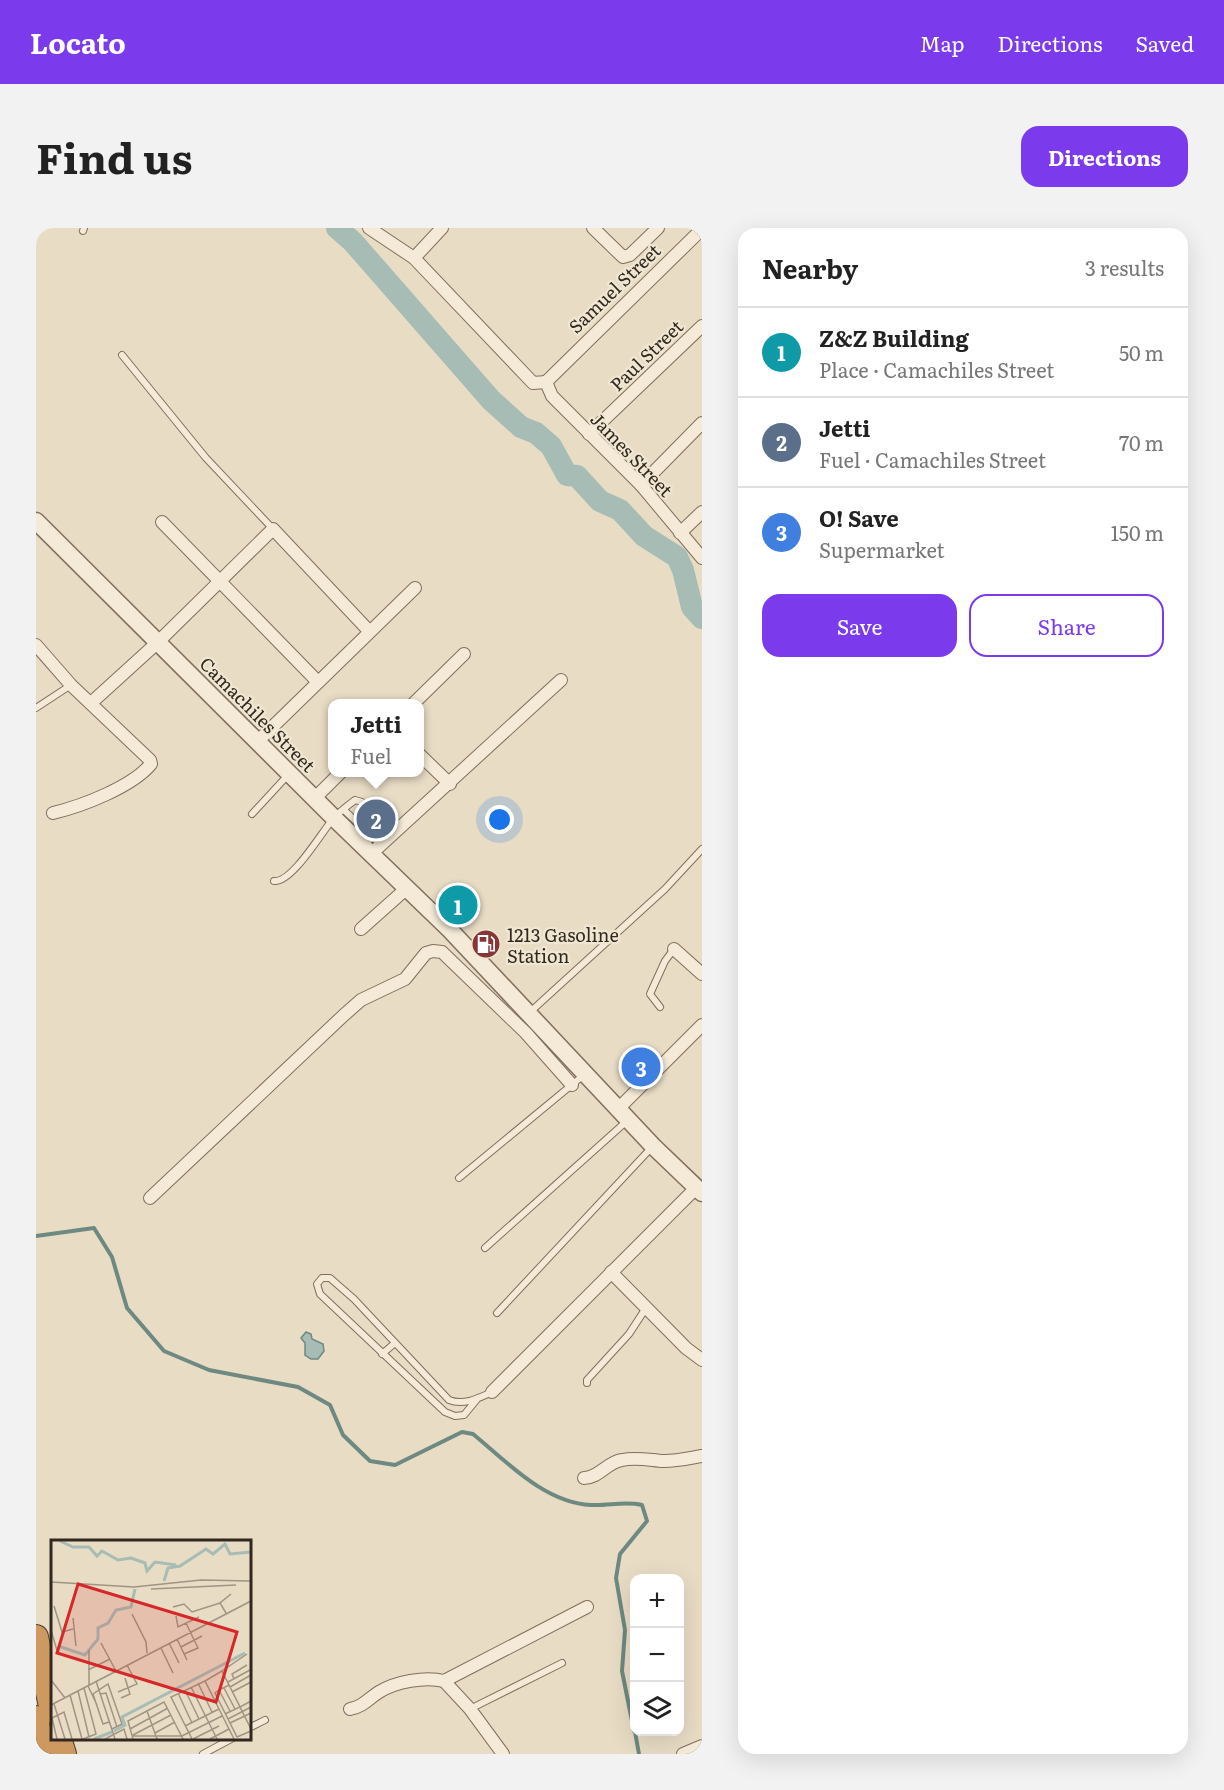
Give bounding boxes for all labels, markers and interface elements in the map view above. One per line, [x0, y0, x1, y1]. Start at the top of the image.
text: Locato [30, 21, 126, 63]
text: Map [920, 27, 965, 58]
text: Directions [998, 27, 1103, 58]
text: Saved [1136, 27, 1194, 58]
text: Find us [36, 125, 193, 187]
button: Directions [1021, 126, 1188, 187]
street label: Samuel Street [562, 237, 667, 339]
text: Nearby [762, 248, 858, 287]
text: 3 results [1085, 252, 1164, 282]
street label: Paul Street [603, 313, 689, 397]
text: Z&Z Building [819, 321, 969, 354]
text: 1 [777, 337, 786, 367]
text: 50 m [1119, 337, 1164, 367]
text: Place · Camachiles Street [819, 354, 1054, 384]
street label: James Street [585, 406, 680, 503]
text: Jetti [819, 411, 870, 444]
text: 2 [776, 427, 787, 457]
text: 70 m [1119, 427, 1164, 457]
text: Fuel · Camachiles Street [819, 444, 1046, 474]
text: O! Save [819, 501, 899, 534]
text: 3 [776, 517, 787, 547]
text: 150 m [1111, 517, 1164, 547]
text: Supermarket [819, 534, 945, 564]
button: Save [762, 594, 957, 657]
button: Share [969, 594, 1164, 657]
street label: Camachiles Street [194, 650, 322, 778]
popup [328, 699, 424, 777]
text: Jetti [350, 707, 402, 740]
text: Fuel [350, 740, 392, 770]
pin: 2 [356, 796, 396, 842]
your location [485, 805, 514, 834]
pin: 1 [438, 882, 478, 928]
place label: 1213 Gasoline Station [507, 921, 619, 969]
fuel station icon: 1213 Gasoline Station [470, 928, 502, 960]
pin: 3 [622, 1044, 660, 1090]
inset map [51, 1540, 250, 1739]
map controls [630, 1574, 684, 1736]
button: + [630, 1574, 684, 1628]
button: − [630, 1628, 684, 1682]
button: layers [630, 1682, 684, 1736]

